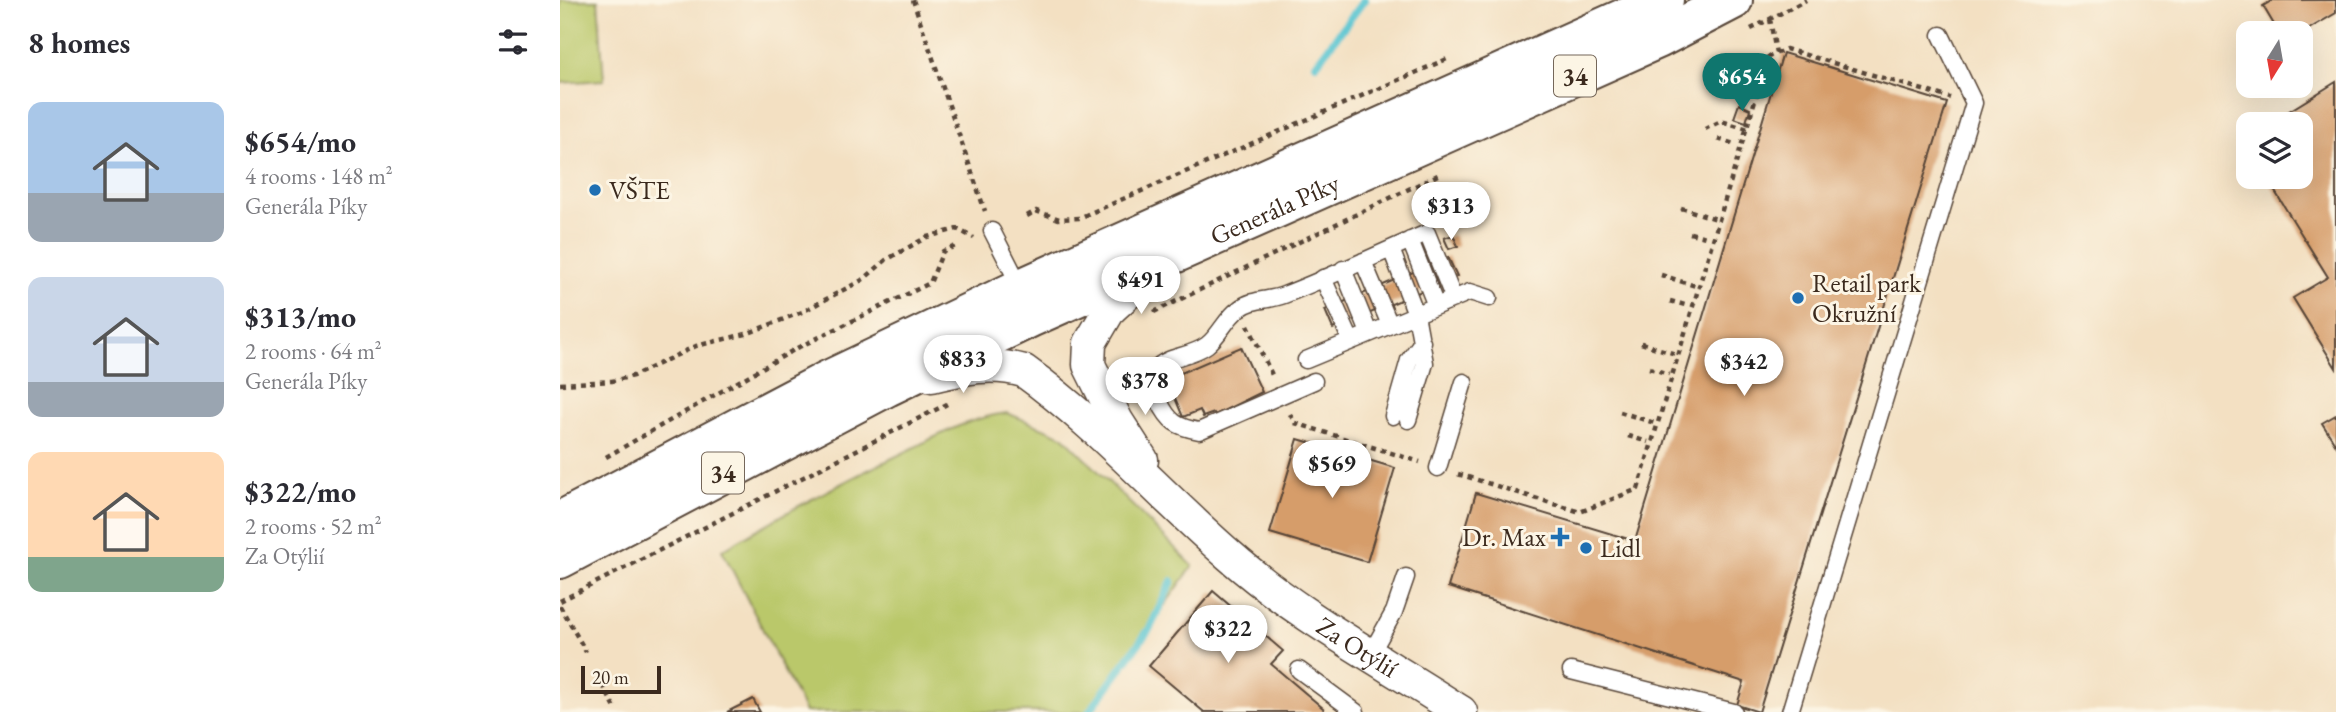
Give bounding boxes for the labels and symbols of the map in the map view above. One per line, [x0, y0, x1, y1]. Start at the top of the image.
north arrow [2236, 21, 2314, 98]
pin: $654 [1701, 54, 1783, 113]
road number: 34 [1554, 56, 1596, 96]
street label: Generála Píky [1205, 165, 1345, 253]
place label: VŠTE [609, 173, 670, 207]
marker: VŠTE [587, 182, 603, 198]
pin: $313 [1410, 182, 1492, 242]
pin: $491 [1100, 256, 1182, 316]
place label: Retail park Okružní [1812, 266, 1922, 330]
marker: Retail park Okružní [1790, 290, 1806, 306]
pin: $833 [922, 336, 1004, 395]
pin: $342 [1703, 338, 1785, 398]
pin: $378 [1104, 358, 1186, 417]
pin: $569 [1291, 440, 1373, 500]
road number: 34 [702, 452, 744, 494]
place label: Dr. Max [1462, 520, 1547, 554]
marker: Dr. Max [1552, 529, 1568, 545]
place label: Lidl [1600, 531, 1641, 565]
marker: Lidl [1578, 540, 1594, 556]
pin: $322 [1187, 606, 1269, 665]
street label: Za Otýlií [1310, 609, 1405, 686]
scale bar [581, 663, 662, 695]

